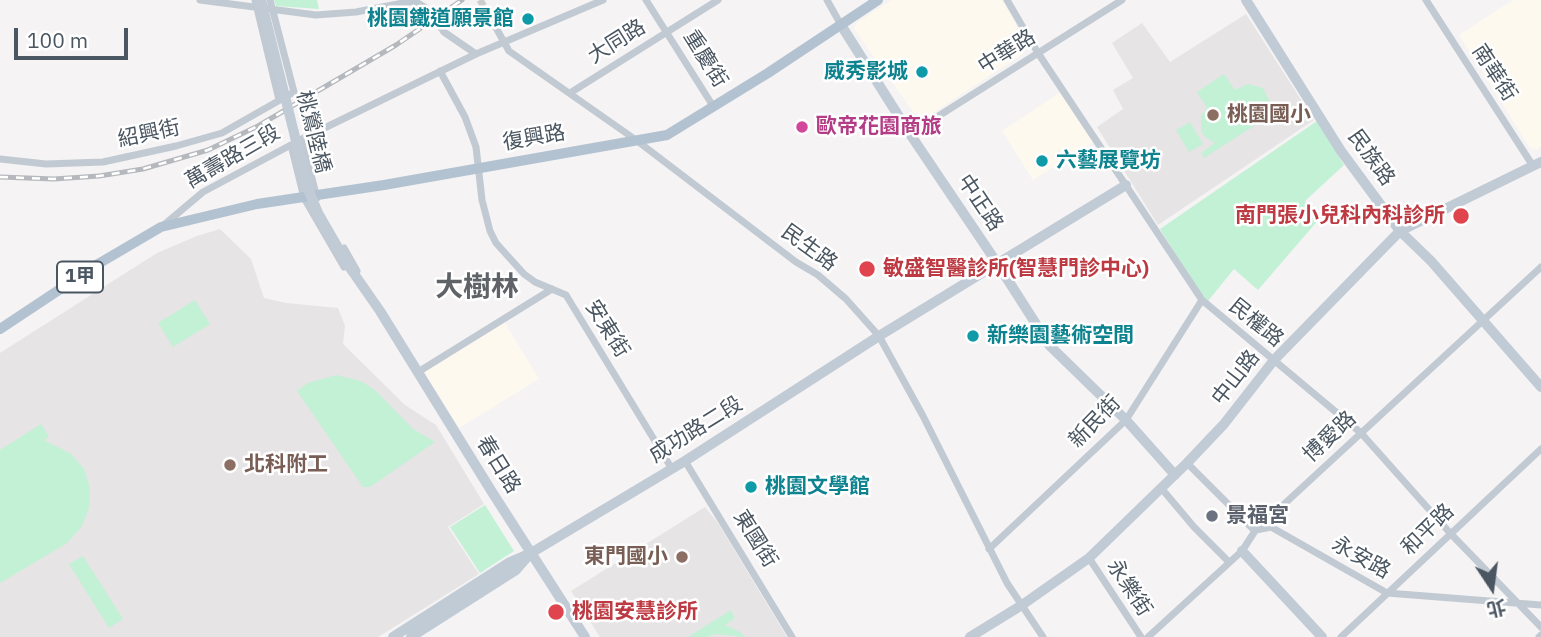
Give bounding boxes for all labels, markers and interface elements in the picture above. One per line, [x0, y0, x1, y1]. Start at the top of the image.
place label: 桃園鐵道願景館 [367, 6, 514, 32]
marker: 桃園鐵道願景館 [520, 11, 536, 27]
scale bar [18, 14, 131, 58]
street label: 大同路 [584, 15, 650, 69]
street label: 中華路 [974, 25, 1040, 79]
text: 100 m [27, 26, 88, 54]
street label: 重慶街 [678, 26, 732, 92]
street label: 南華街 [1466, 40, 1522, 106]
place label: 威秀影城 [824, 59, 908, 85]
marker: 威秀影城 [914, 64, 930, 80]
street label: 桃鶯陸橋 [291, 88, 335, 176]
place label: 桃園國小 [1227, 102, 1311, 128]
marker: 桃園國小 [1205, 107, 1221, 123]
place label: 歐帝花園商旅 [816, 114, 942, 140]
street label: 紹興街 [116, 115, 182, 153]
marker: 歐帝花園商旅 [794, 119, 810, 135]
street label: 萬壽路三段 [181, 120, 285, 194]
street label: 復興路 [501, 120, 567, 156]
street label: 民族路 [1342, 125, 1400, 191]
place label: 六藝展覽坊 [1056, 148, 1161, 174]
marker: 六藝展覽坊 [1034, 153, 1050, 169]
street label: 中正路 [952, 170, 1008, 236]
place label: 南門張小兒科內科診所 [1235, 203, 1445, 229]
marker: 南門張小兒科內科診所 [1451, 206, 1471, 226]
street label: 民生路 [776, 219, 842, 277]
place label: 敏盛智醫診所(智慧門診中心) [883, 256, 1149, 282]
marker: 敏盛智醫診所(智慧門診中心) [857, 259, 877, 279]
road number: 1甲 [57, 262, 103, 292]
district label: 大樹林 [435, 271, 519, 305]
street label: 民權路 [1224, 293, 1288, 353]
street label: 安東街 [580, 296, 634, 362]
place label: 新樂園藝術空間 [987, 323, 1134, 349]
marker: 新樂園藝術空間 [965, 328, 981, 344]
street label: 中山路 [1207, 345, 1265, 411]
street label: 成功路二段 [645, 391, 747, 469]
street label: 新民街 [1064, 391, 1126, 453]
street label: 博愛路 [1298, 406, 1362, 468]
street label: 春日路 [471, 432, 525, 498]
place label: 北科附工 [244, 452, 328, 478]
marker: 北科附工 [222, 457, 238, 473]
place label: 桃園文學館 [765, 474, 870, 500]
marker: 桃園文學館 [743, 479, 759, 495]
street label: 和平路 [1397, 499, 1459, 561]
place label: 景福宮 [1226, 503, 1289, 529]
street label: 東國街 [728, 506, 782, 572]
marker: 景福宮 [1204, 508, 1220, 524]
street label: 永安路 [1327, 532, 1395, 584]
place label: 東門國小 [584, 544, 668, 570]
marker: 東門國小 [674, 549, 690, 565]
north arrow [1457, 553, 1527, 623]
street label: 永樂街 [1101, 555, 1157, 621]
text: 北 [1485, 595, 1509, 622]
place label: 桃園安慧診所 [572, 599, 698, 625]
marker: 桃園安慧診所 [546, 602, 566, 622]

